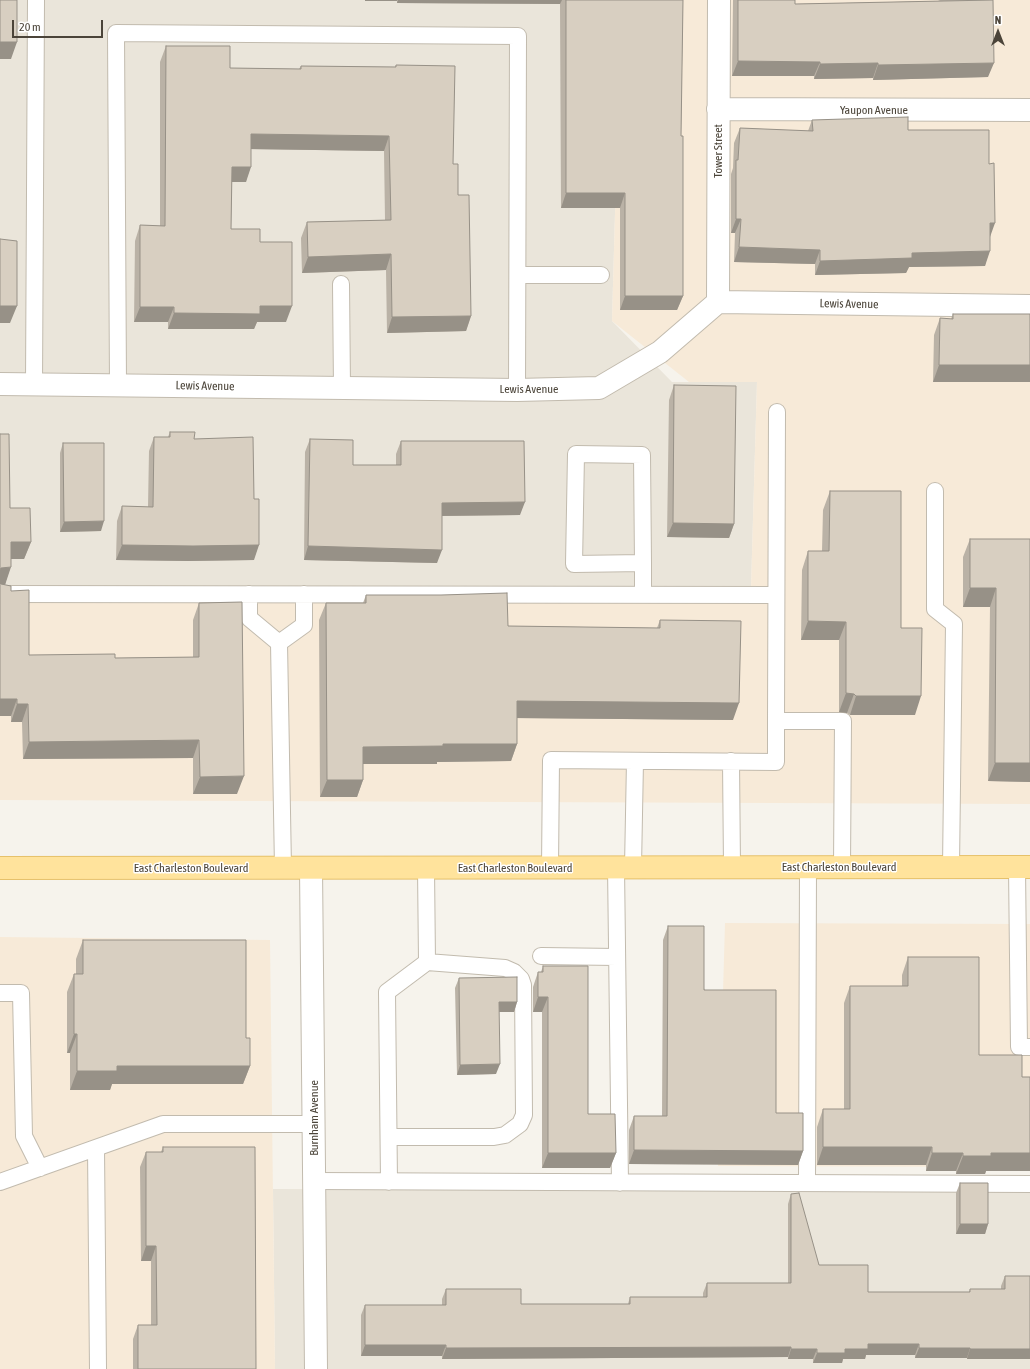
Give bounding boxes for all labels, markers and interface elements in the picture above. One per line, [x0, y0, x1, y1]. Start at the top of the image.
scale bar [14, 12, 105, 38]
north arrow [978, 12, 1018, 52]
text: N [995, 14, 1001, 26]
text: 20 m [19, 20, 41, 34]
street label: Yaupon Avenue [840, 103, 908, 117]
street label: Tower Street [711, 124, 725, 178]
street label: Lewis Avenue [819, 296, 879, 312]
street label: Lewis Avenue [175, 378, 235, 394]
street label: Lewis Avenue [500, 382, 558, 396]
street label: East Charleston Boulevard [782, 860, 896, 874]
street label: East Charleston Boulevard [134, 861, 248, 875]
street label: East Charleston Boulevard [458, 861, 572, 875]
street label: Burnham Avenue [307, 1080, 321, 1156]

